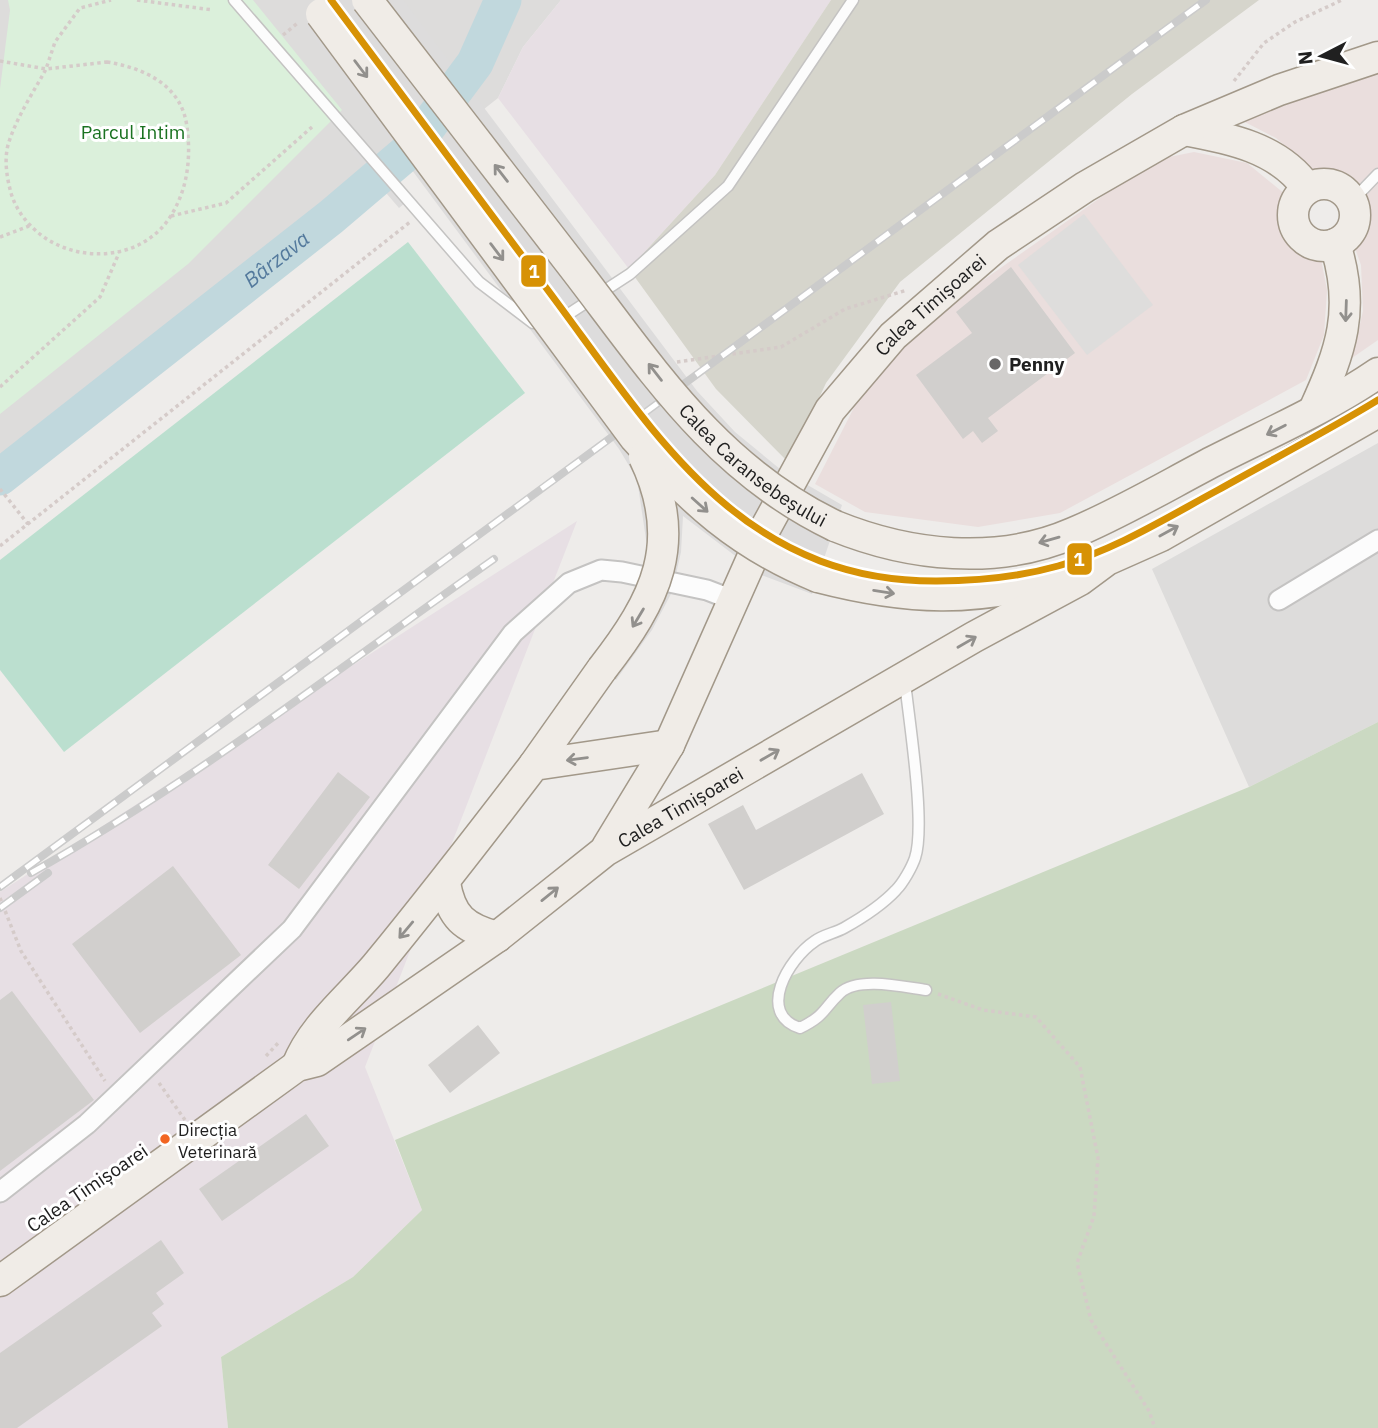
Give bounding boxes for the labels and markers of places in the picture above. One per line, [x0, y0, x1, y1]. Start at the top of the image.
place label: Penny [1009, 352, 1065, 376]
marker: Penny [987, 356, 1003, 372]
place label: Direcția Veterinară [178, 1119, 257, 1163]
marker: Direcția Veterinară [158, 1132, 172, 1146]

